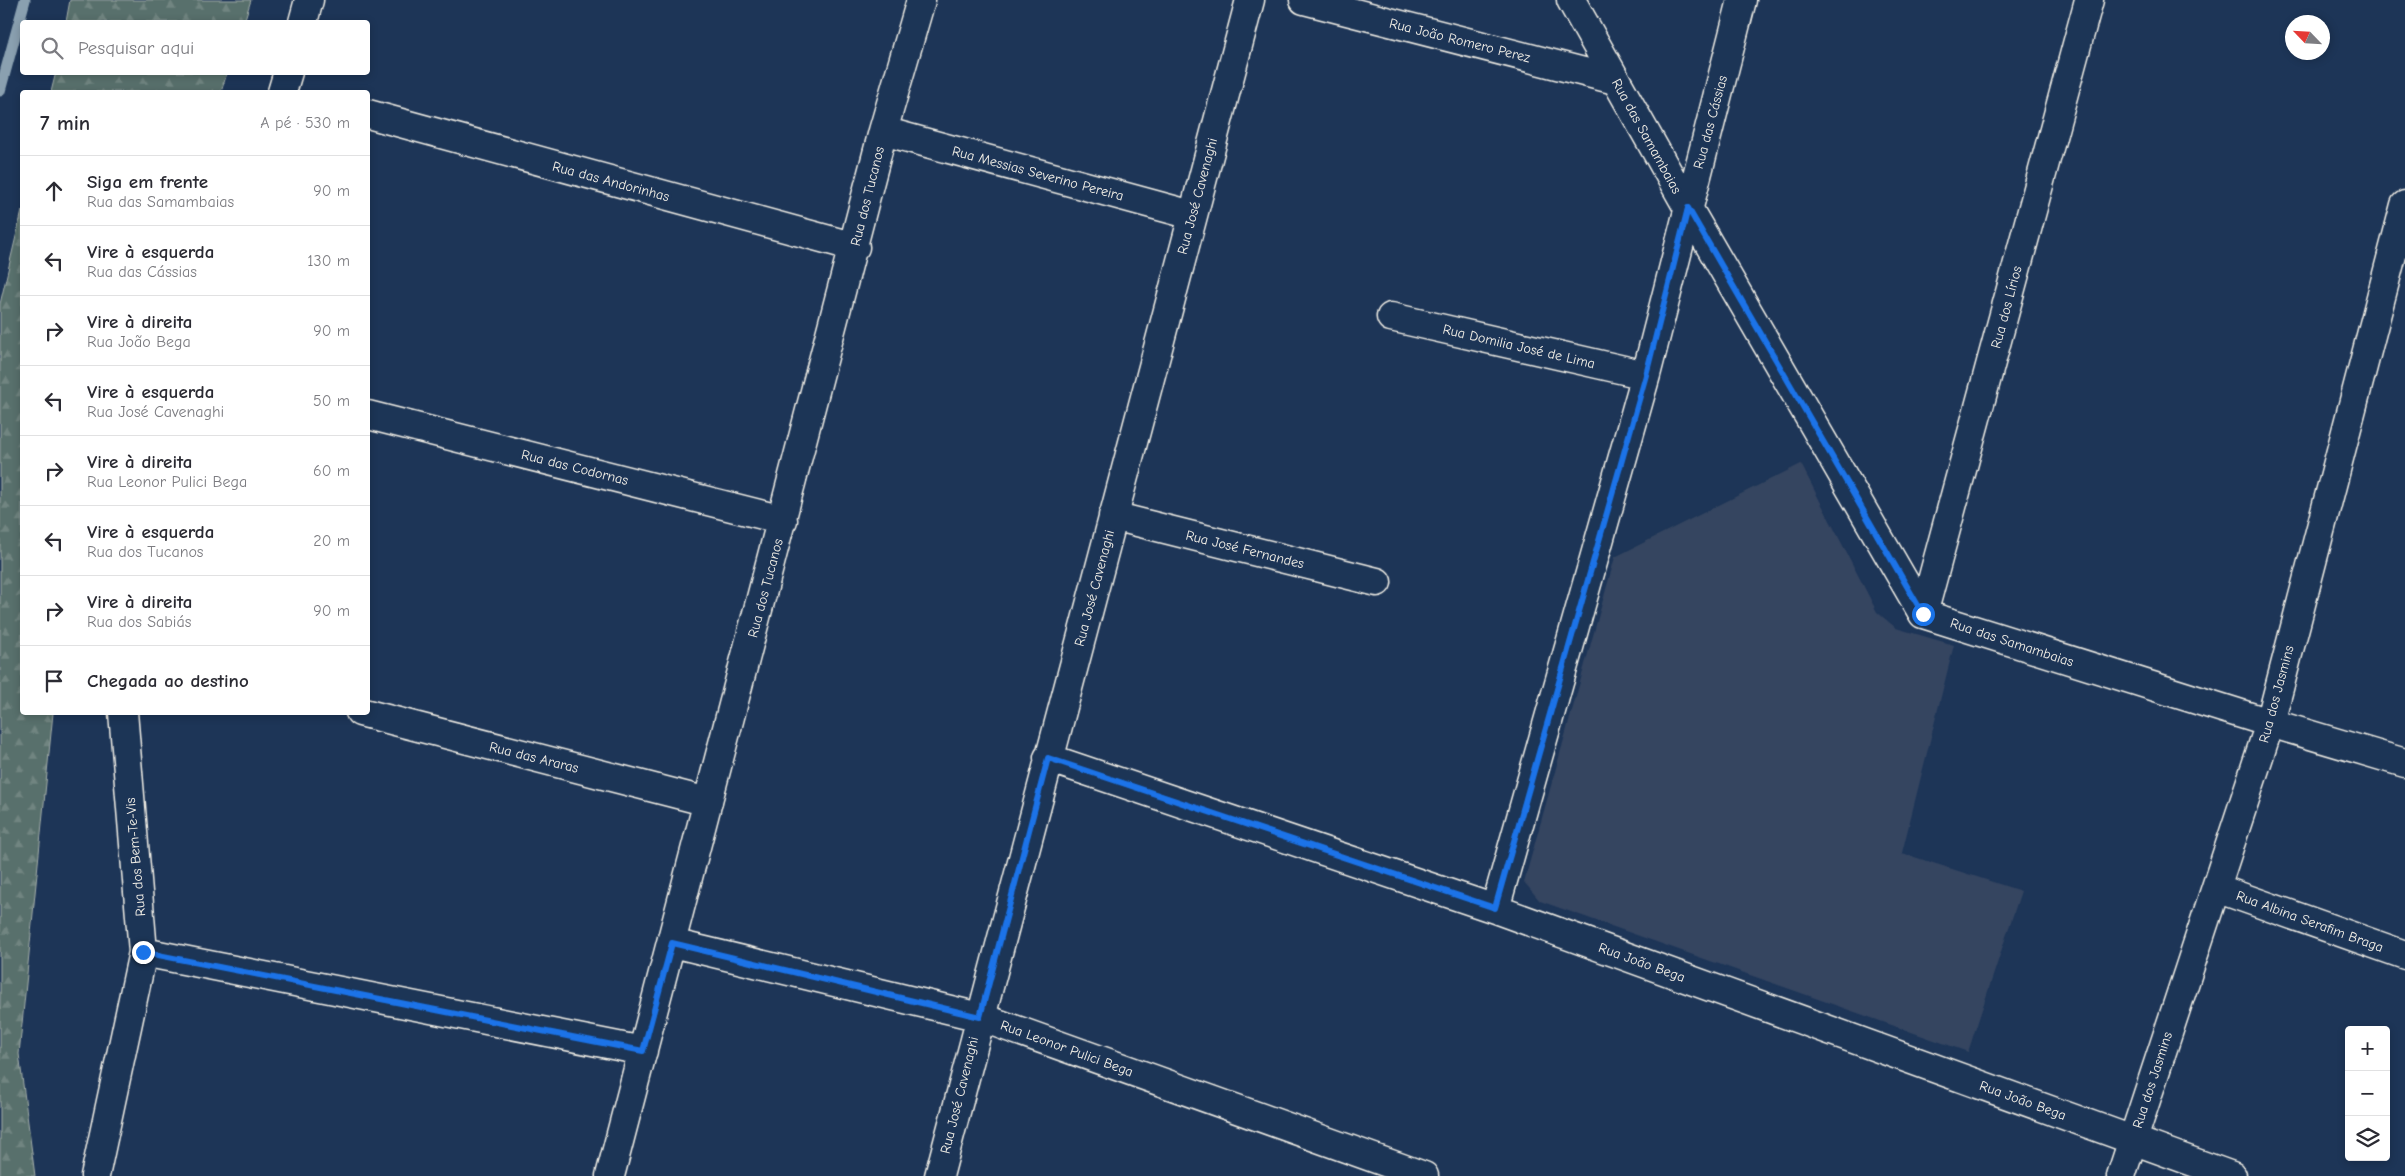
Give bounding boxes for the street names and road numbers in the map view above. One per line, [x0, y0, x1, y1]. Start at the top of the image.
street label: Rua João Romero Perez [1388, 15, 1532, 66]
street label: Rua das Cássias [1690, 73, 1731, 171]
street label: Rua das Samambaias [1608, 76, 1685, 197]
street label: Rua José Cavenaghi [1174, 136, 1221, 256]
street label: Rua Messias Severino Pereira [950, 142, 1125, 205]
street label: Rua dos Tucanos [847, 144, 888, 248]
street label: Rua das Andorinhas [551, 158, 671, 205]
street label: Rua dos Lírios [1987, 264, 2026, 350]
street label: Rua Domilia José de Lima [1441, 321, 1597, 372]
street label: Rua das Codornas [520, 446, 630, 489]
street label: Rua José Fernandes [1184, 527, 1306, 572]
street label: Rua José Cavenaghi [1071, 528, 1118, 648]
street label: Rua dos Tucanos [744, 537, 787, 640]
street label: Rua das Samambaias [1948, 614, 2076, 671]
street label: Rua dos Jasmins [2255, 643, 2298, 745]
street label: Rua das Araras [487, 738, 581, 777]
street label: Rua dos Bem-Te-Vis [122, 797, 149, 917]
street label: Rua Albina Serafim Braga [2234, 887, 2386, 956]
street label: Rua João Bega [1596, 939, 1687, 986]
street label: Rua Leonor Pulici Bega [998, 1017, 1136, 1080]
street label: Rua dos Jasmins [2129, 1030, 2176, 1131]
street label: Rua José Cavenaghi [937, 1035, 982, 1155]
street label: Rua João Bega [1977, 1077, 2068, 1124]

